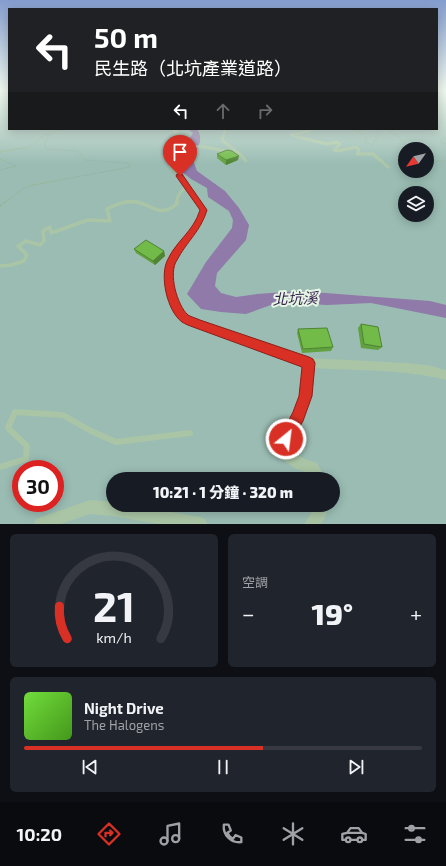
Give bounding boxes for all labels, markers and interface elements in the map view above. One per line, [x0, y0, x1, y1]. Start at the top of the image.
text: 50 m [94, 20, 158, 54]
icon: left [28, 24, 80, 76]
text: 民生路（北坑產業道路） [94, 57, 292, 79]
icon: left [170, 100, 192, 122]
icon: ahead [212, 100, 234, 122]
icon: right [254, 100, 276, 122]
pin [163, 135, 197, 176]
icon: arrive [169, 141, 191, 163]
north arrow [398, 142, 434, 178]
map controls [398, 142, 434, 222]
button: layers [398, 186, 434, 222]
water label: 北坑溪 [272, 288, 320, 308]
position arrow [265, 418, 307, 460]
speed limit sign: 30 [12, 460, 64, 512]
text: 10:21 · 1 分鐘 · 320 m [153, 483, 293, 501]
text: 空調 [242, 574, 268, 590]
text: 21 [93, 579, 135, 629]
text: 19° [312, 595, 353, 631]
text: − [242, 600, 255, 626]
text: + [410, 600, 422, 626]
text: km/h [96, 628, 132, 645]
text: Night Drive [84, 699, 164, 717]
text: The Halogens [84, 717, 164, 733]
icon: previous [79, 756, 101, 778]
icon: pause [212, 756, 234, 778]
icon: next [345, 756, 367, 778]
icon: directions [95, 820, 123, 848]
icon: music [157, 820, 185, 848]
icon: phone [218, 820, 246, 848]
icon: climate [279, 820, 307, 848]
icon: car [340, 820, 368, 848]
icon: filters [401, 820, 429, 848]
text: 10:20 [17, 823, 62, 845]

